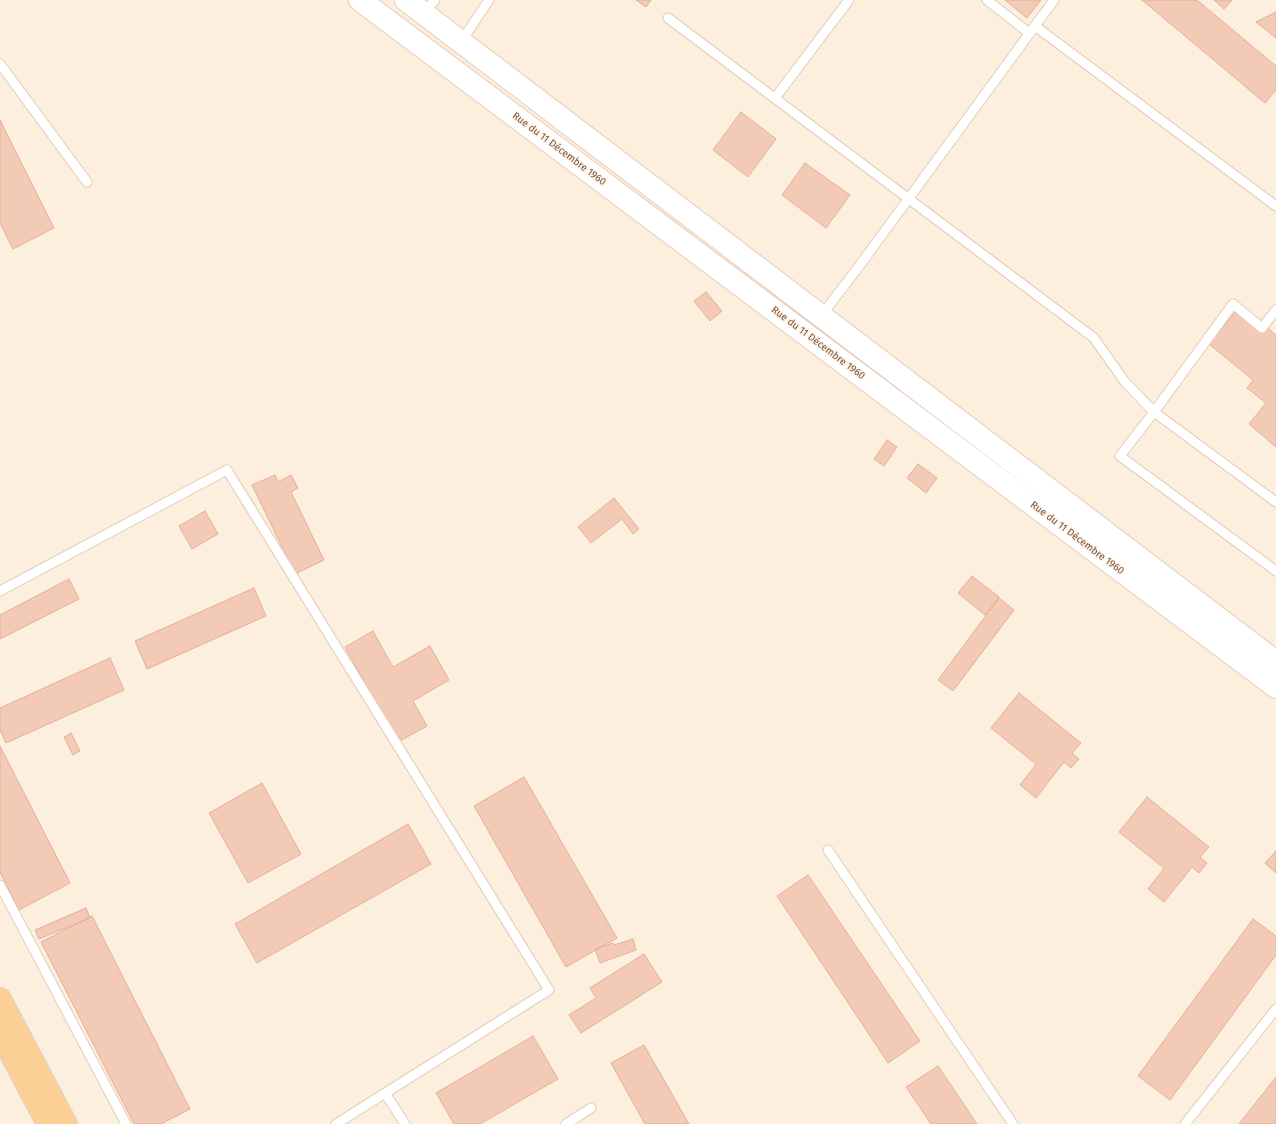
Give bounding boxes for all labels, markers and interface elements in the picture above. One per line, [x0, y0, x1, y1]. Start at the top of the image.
street label: Rue du 11 Décembre 1960 [510, 110, 608, 188]
street label: Rue du 11 Décembre 1960 [769, 304, 867, 382]
street label: Rue du 11 Décembre 1960 [1028, 499, 1126, 577]

